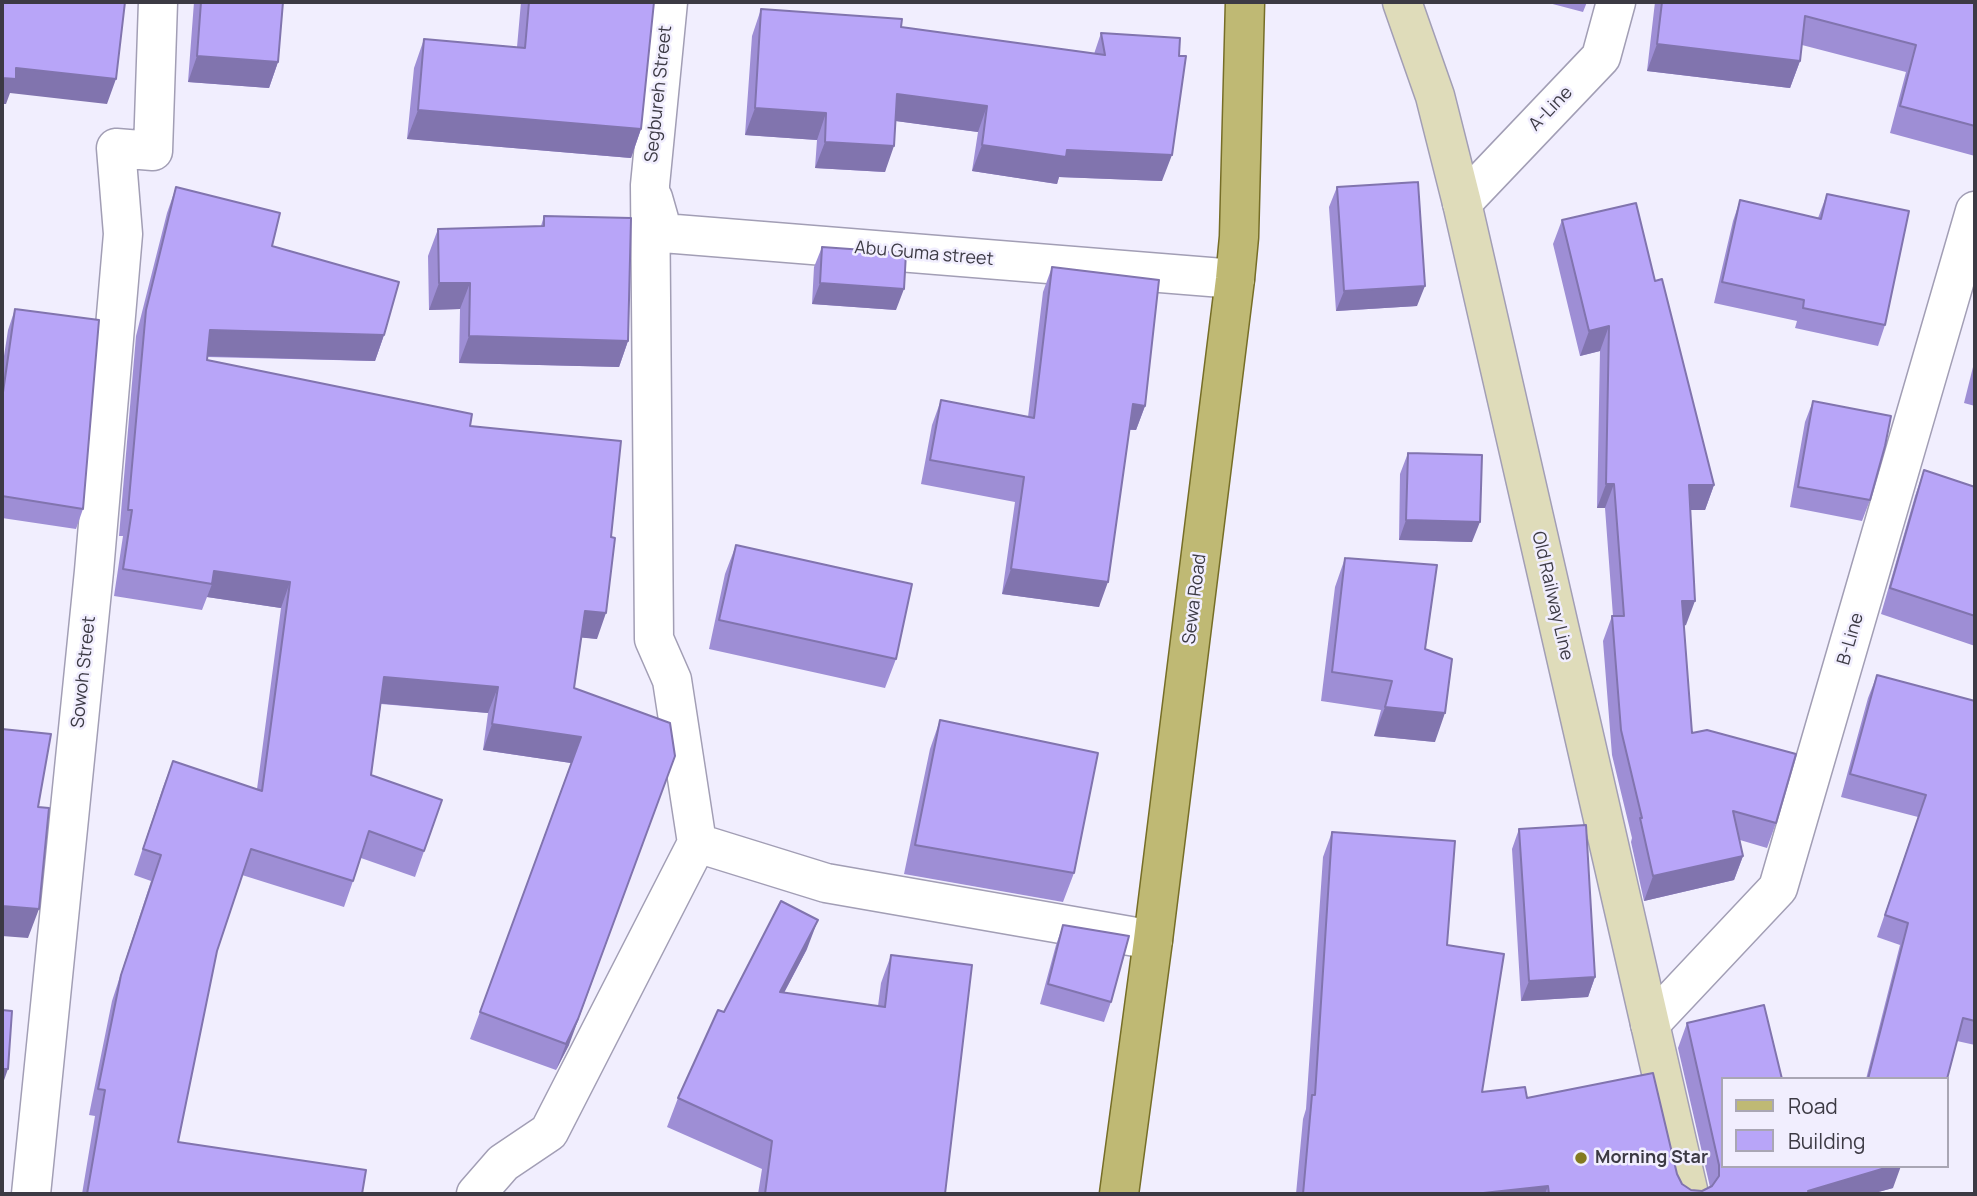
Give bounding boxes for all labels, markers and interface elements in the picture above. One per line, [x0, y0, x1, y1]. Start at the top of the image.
street label: Segbureh Street [641, 24, 677, 164]
street label: A-Line [1525, 82, 1577, 136]
street label: Abu Guma street [853, 237, 995, 271]
street label: Old Railway Line [1527, 529, 1577, 663]
street label: Sewa Road [1179, 553, 1211, 645]
street label: B-Line [1833, 610, 1869, 668]
street label: Sowoh Street [67, 615, 101, 729]
legend [1722, 1077, 1949, 1168]
text: Road [1788, 1092, 1838, 1120]
text: Building [1788, 1127, 1865, 1155]
place label: Morning Star [1595, 1147, 1708, 1169]
marker: Morning Star [1573, 1150, 1589, 1166]

